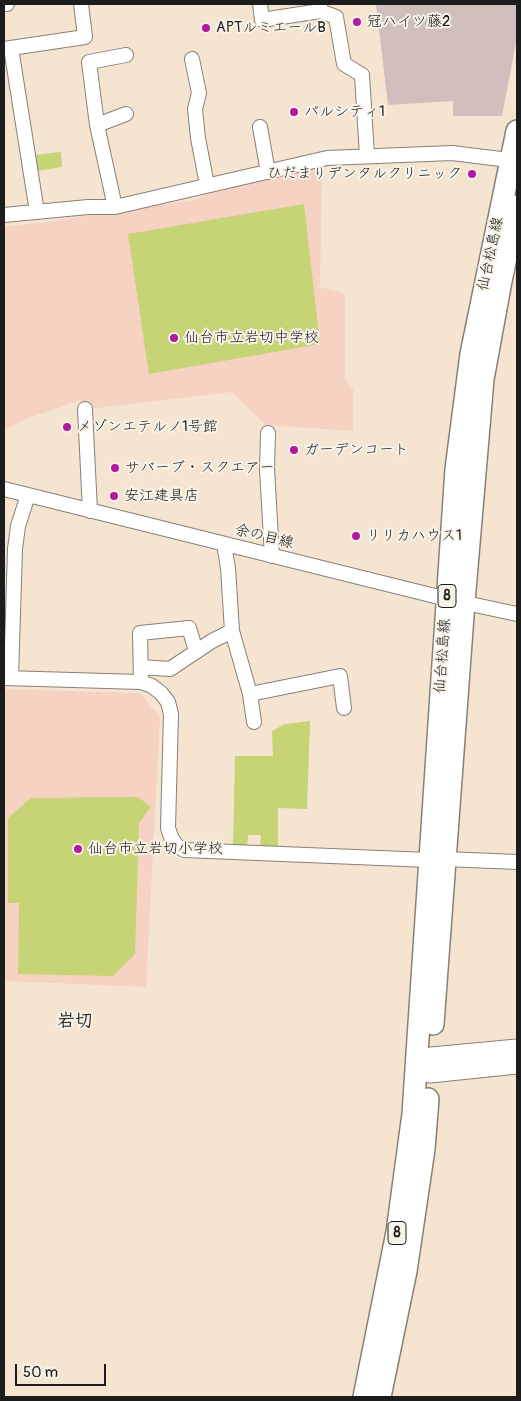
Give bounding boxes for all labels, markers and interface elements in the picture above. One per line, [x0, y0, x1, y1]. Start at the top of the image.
place label: 冠ハイツ藤2 [367, 13, 450, 31]
marker: 冠ハイツ藤2 [351, 16, 363, 28]
place label: APTルミエールB [216, 19, 326, 37]
marker: APTルミエールB [200, 22, 212, 34]
place label: パルシティ1 [304, 103, 385, 121]
marker: パルシティ1 [288, 106, 300, 118]
place label: ひだまりデンタルクリニック [267, 165, 462, 183]
marker: ひだまりデンタルクリニック [466, 168, 478, 180]
street label: 仙台松島線 [474, 215, 508, 293]
place label: 仙台市立岩切中学校 [184, 329, 319, 347]
marker: 仙台市立岩切中学校 [168, 332, 180, 344]
place label: メゾンエテルノ1号館 [77, 418, 218, 436]
marker: メゾンエテルノ1号館 [61, 421, 73, 433]
place label: ガーデンコート [304, 441, 409, 459]
marker: ガーデンコート [288, 444, 300, 456]
place label: サバーブ・スクエアー [125, 459, 274, 477]
marker: サバーブ・スクエアー [109, 462, 121, 474]
place label: 安江建具店 [124, 487, 199, 505]
marker: 安江建具店 [108, 490, 120, 502]
street label: 余の目線 [233, 521, 295, 553]
place label: リリカハウス1 [366, 527, 462, 545]
marker: リリカハウス1 [350, 530, 362, 542]
road number: 8 [438, 584, 456, 608]
street label: 仙台松島線 [431, 618, 455, 694]
place label: 仙台市立岩切小学校 [88, 840, 223, 858]
marker: 仙台市立岩切小学校 [72, 843, 84, 855]
district label: 岩切 [57, 1010, 93, 1032]
road number: 8 [388, 1222, 406, 1244]
scale bar [18, 1354, 109, 1386]
text: 50 m [23, 1363, 58, 1382]

